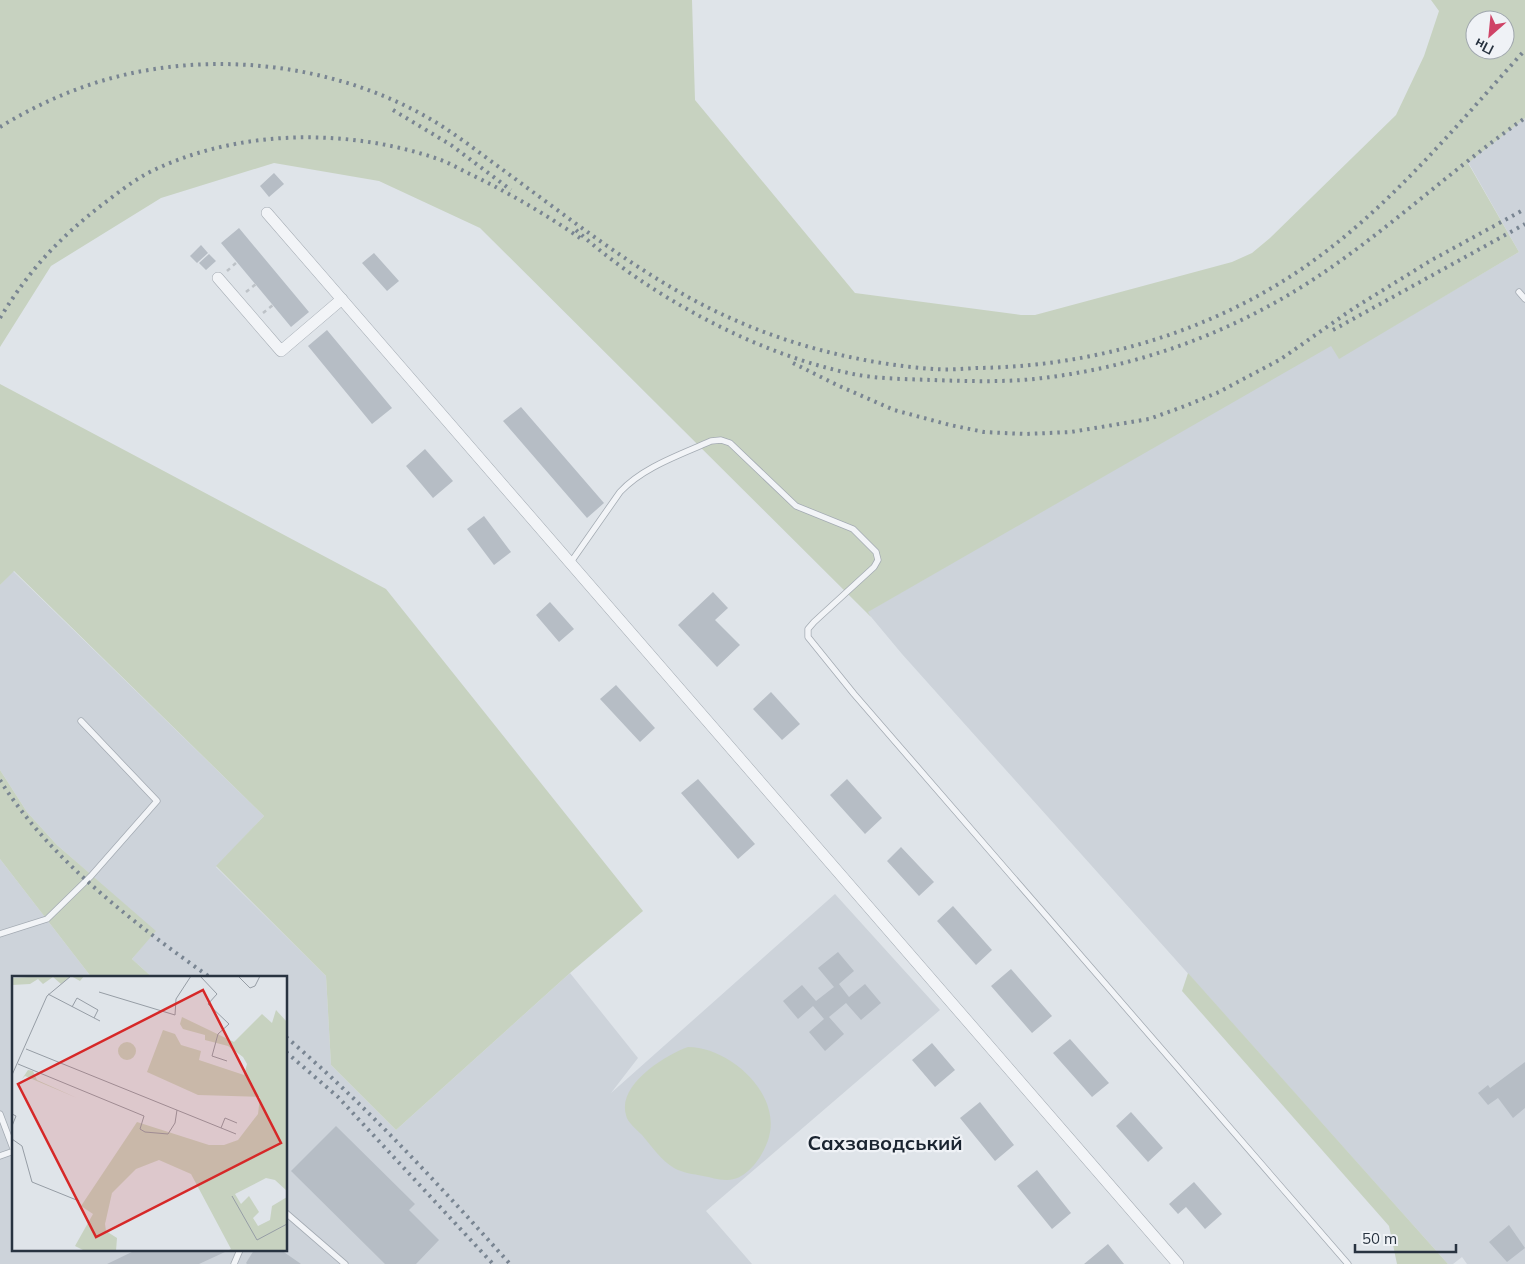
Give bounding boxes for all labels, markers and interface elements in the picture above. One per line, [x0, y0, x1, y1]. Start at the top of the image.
north arrow [1465, 10, 1515, 60]
text: Пн [1471, 34, 1497, 59]
inset map [12, 976, 288, 1252]
district label: Сахзаводський [807, 1130, 963, 1155]
scale bar [1355, 1222, 1456, 1254]
text: 50 m [1362, 1229, 1397, 1248]

